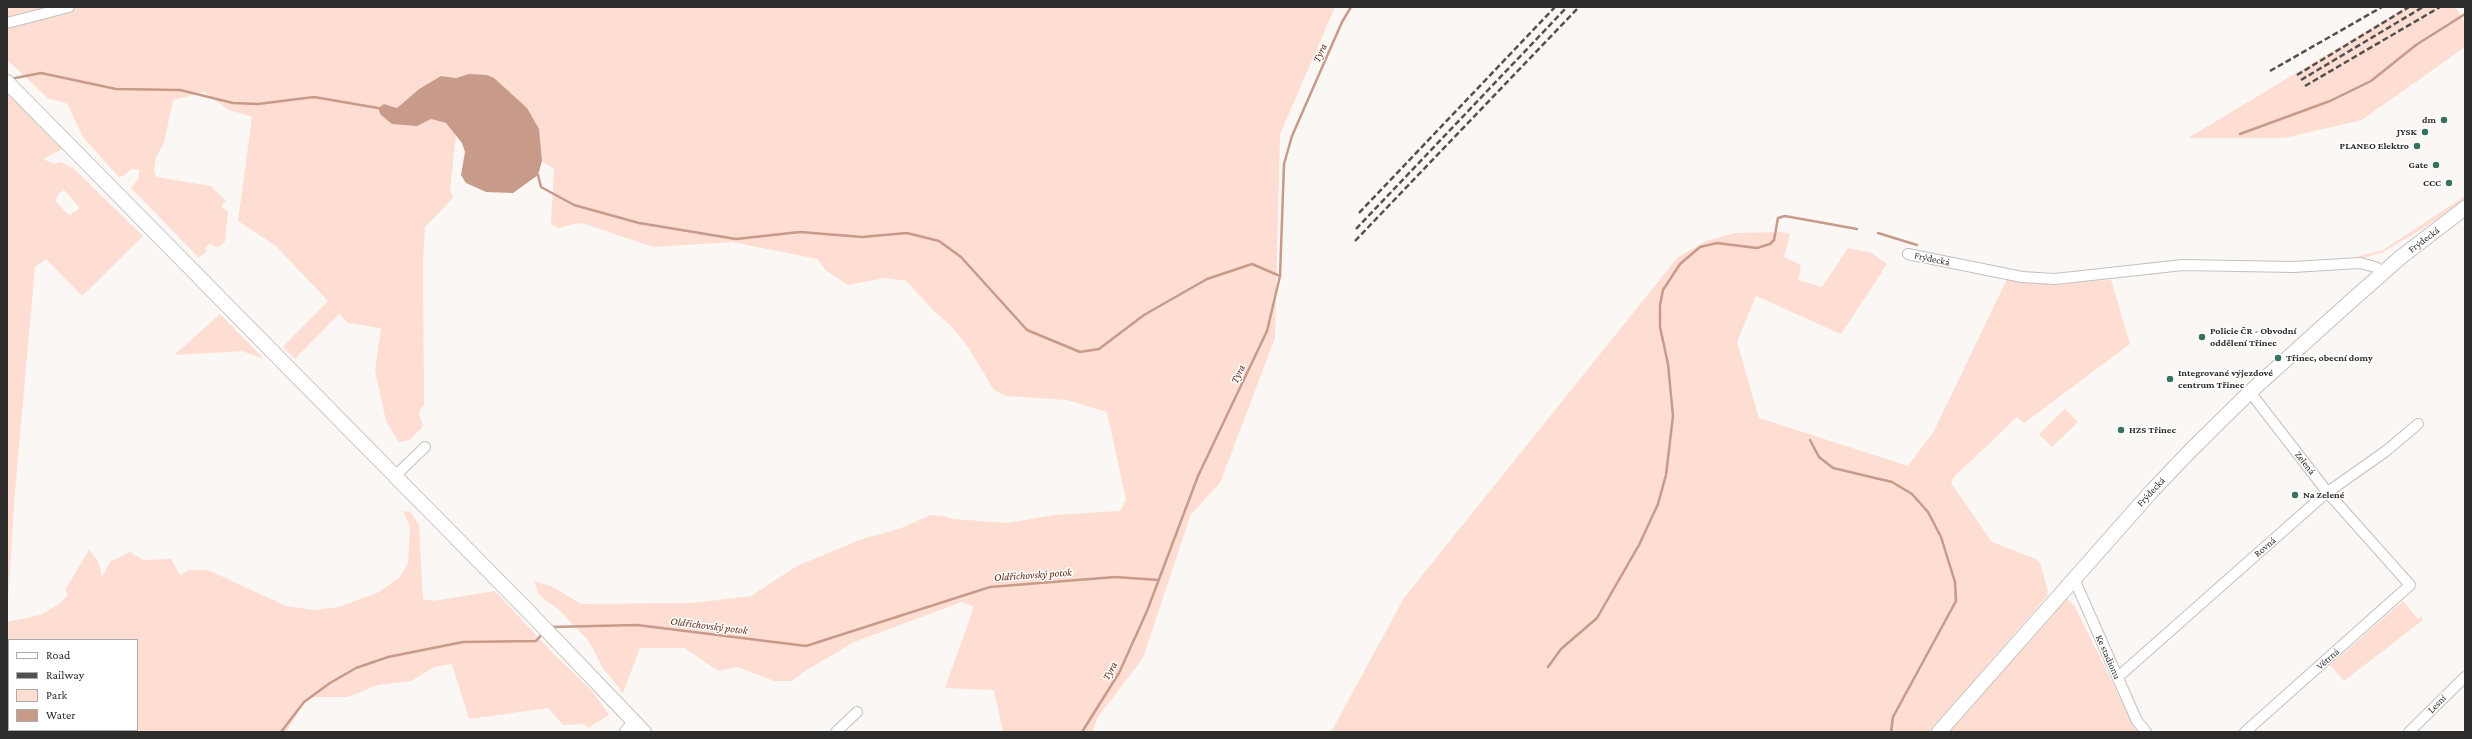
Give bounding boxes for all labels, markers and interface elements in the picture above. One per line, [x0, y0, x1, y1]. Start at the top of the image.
water label: Tyra [1310, 42, 1330, 64]
place label: dm [2422, 114, 2436, 126]
marker: dm [2439, 115, 2449, 125]
place label: JYSK [2397, 126, 2417, 138]
marker: JYSK [2420, 127, 2430, 137]
place label: PLANEO Elektro [2340, 140, 2409, 152]
marker: PLANEO Elektro [2412, 141, 2422, 151]
place label: Gate [2409, 159, 2428, 171]
marker: Gate [2431, 160, 2441, 170]
place label: CCC [2423, 177, 2441, 189]
marker: CCC [2444, 178, 2454, 188]
street label: Frýdecká [2406, 224, 2442, 256]
street label: Frýdecká [1913, 249, 1951, 269]
place label: Policie ČR - Obvodní oddělení Třinec [2210, 325, 2296, 348]
marker: Policie ČR - Obvodní oddělení Třinec [2197, 332, 2207, 342]
place label: Třinec, obecní domy [2286, 352, 2373, 364]
marker: Třinec, obecní domy [2273, 353, 2283, 363]
water label: Tyra [1228, 362, 1248, 386]
place label: Integrované výjezdové centrum Třinec [2178, 367, 2273, 390]
marker: Integrované výjezdové centrum Třinec [2165, 374, 2175, 384]
place label: HZS Třinec [2129, 424, 2176, 436]
marker: HZS Třinec [2116, 425, 2126, 435]
street label: Zelená [2292, 449, 2318, 477]
street label: Frýdecká [2134, 475, 2168, 509]
place label: Na Zelené [2303, 489, 2344, 501]
marker: Na Zelené [2290, 490, 2300, 500]
street label: Rovná [2252, 534, 2278, 560]
water label: Oldřichovský potok [994, 566, 1072, 584]
water label: Oldřichovský potok [669, 615, 749, 637]
street label: Ke stadionu [2093, 633, 2123, 681]
legend [8, 639, 138, 731]
street label: Větrná [2314, 646, 2342, 672]
text: Road [46, 648, 70, 662]
water label: Tyra [1100, 659, 1120, 683]
text: Railway [46, 668, 84, 682]
text: Park [46, 688, 67, 702]
street label: Lesní [2425, 692, 2449, 716]
text: Water [46, 708, 75, 722]

